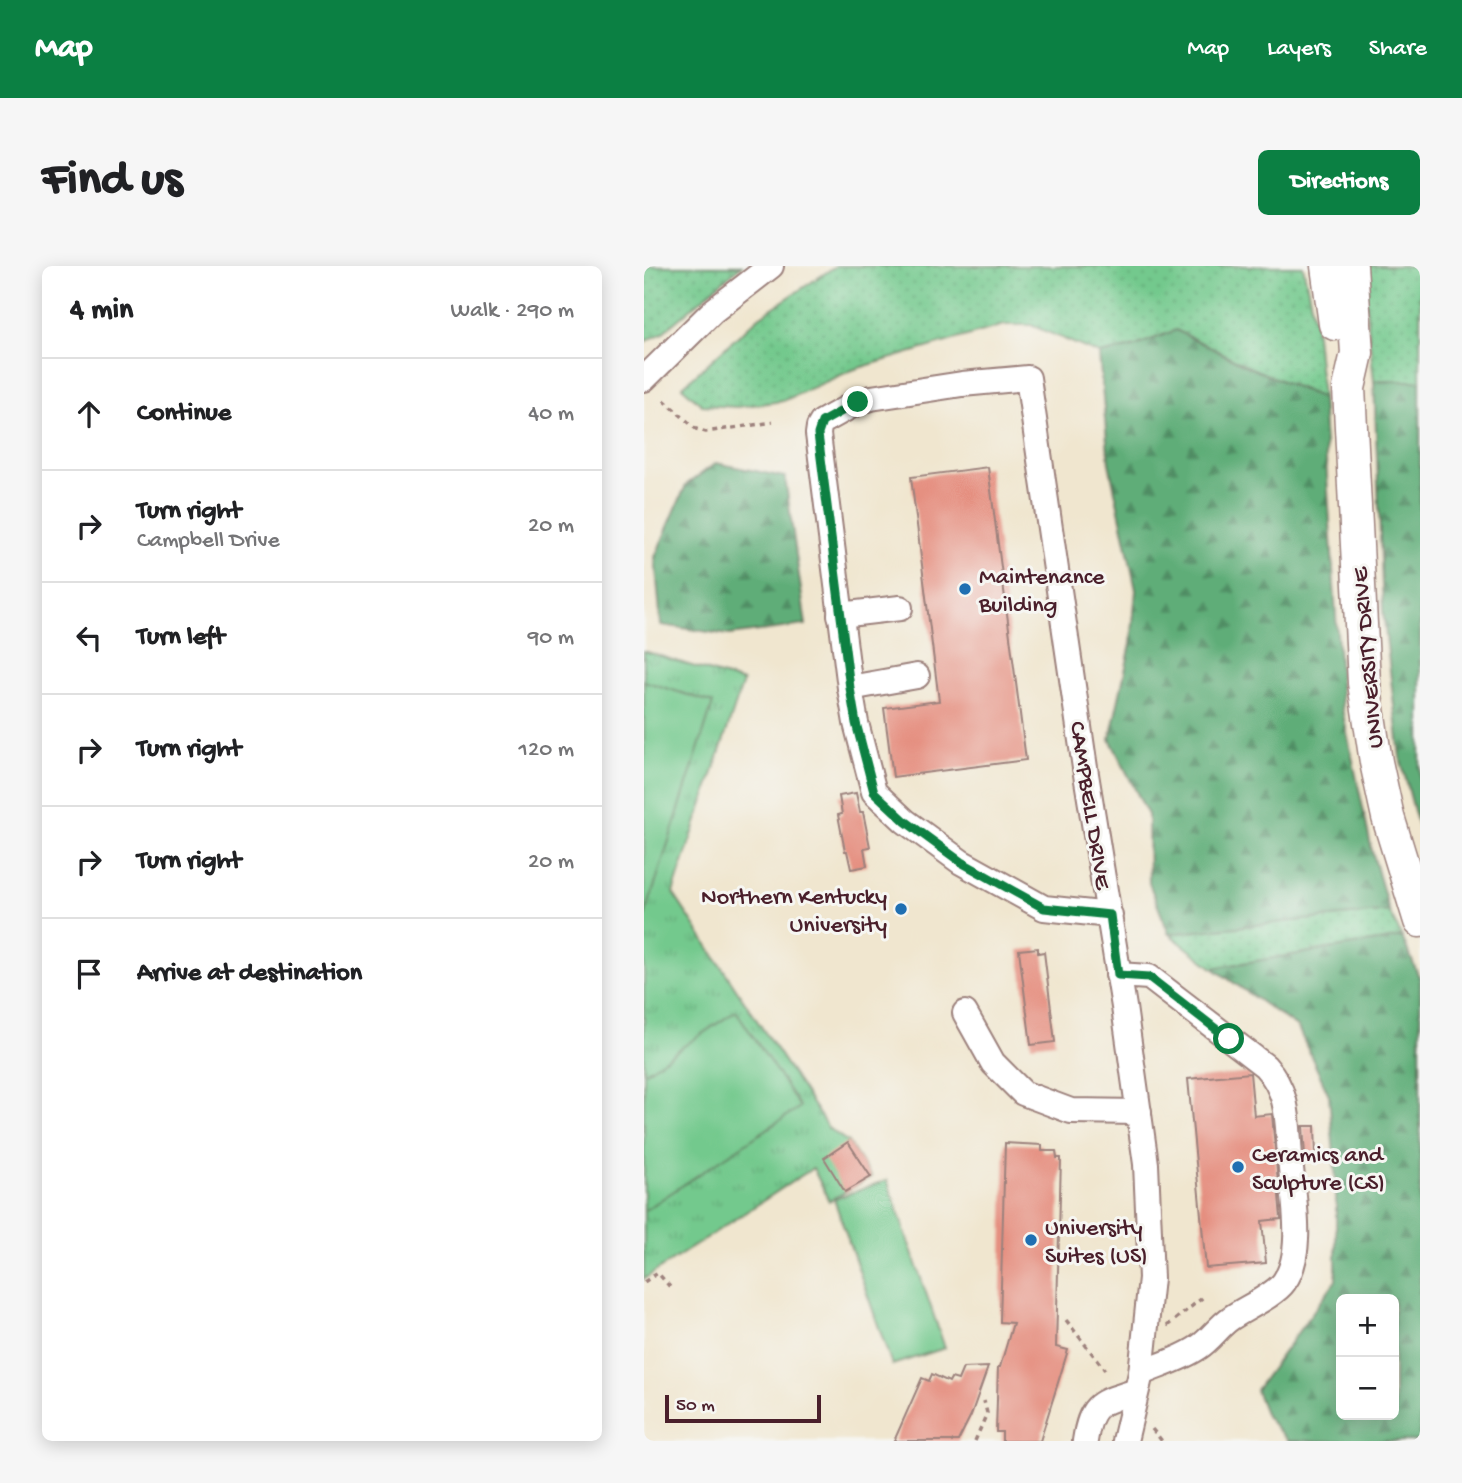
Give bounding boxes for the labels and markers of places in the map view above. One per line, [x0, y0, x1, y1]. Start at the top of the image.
place label: Maintenance Building [978, 564, 1105, 621]
marker: Maintenance Building [957, 581, 973, 597]
place label: Northern Kentucky University [701, 884, 887, 941]
marker: Northern Kentucky University [893, 901, 909, 917]
place label: Ceramics and Sculpture (CS) [1252, 1142, 1385, 1199]
marker: Ceramics and Sculpture (CS) [1230, 1159, 1246, 1175]
place label: University Suites (US) [1045, 1215, 1148, 1272]
marker: University Suites (US) [1023, 1232, 1039, 1248]

